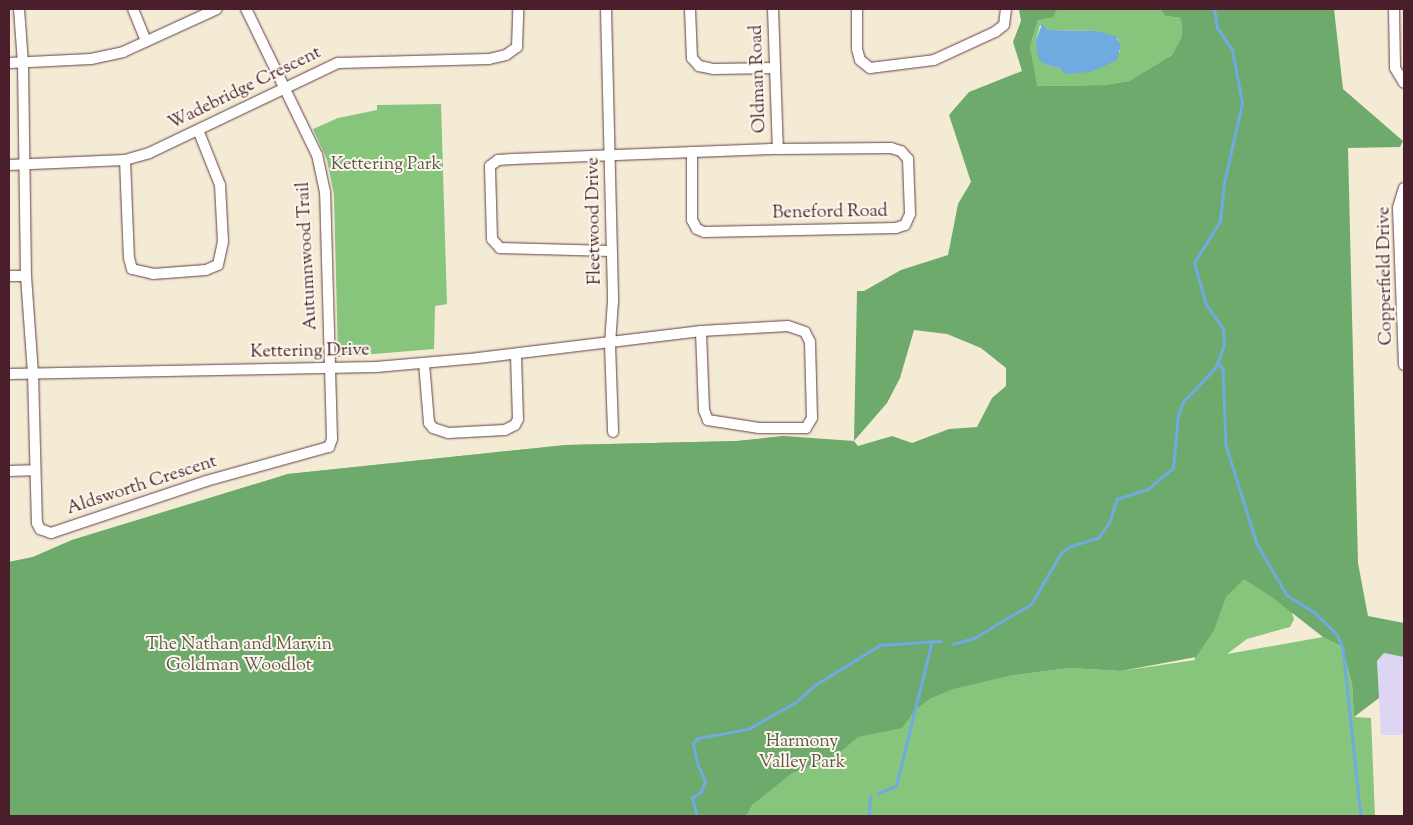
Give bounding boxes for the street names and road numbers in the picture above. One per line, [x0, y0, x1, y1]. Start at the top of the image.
street label: Oldman Road [746, 24, 772, 134]
street label: Wadebridge Crescent [165, 43, 325, 135]
street label: Fleetwood Drive [583, 157, 607, 285]
street label: Autumnwood Trail [293, 181, 323, 331]
street label: Beneford Road [772, 201, 888, 225]
street label: Copperfield Drive [1374, 206, 1398, 346]
street label: Kettering Drive [250, 340, 370, 364]
street label: Aldsworth Crescent [64, 452, 220, 520]

